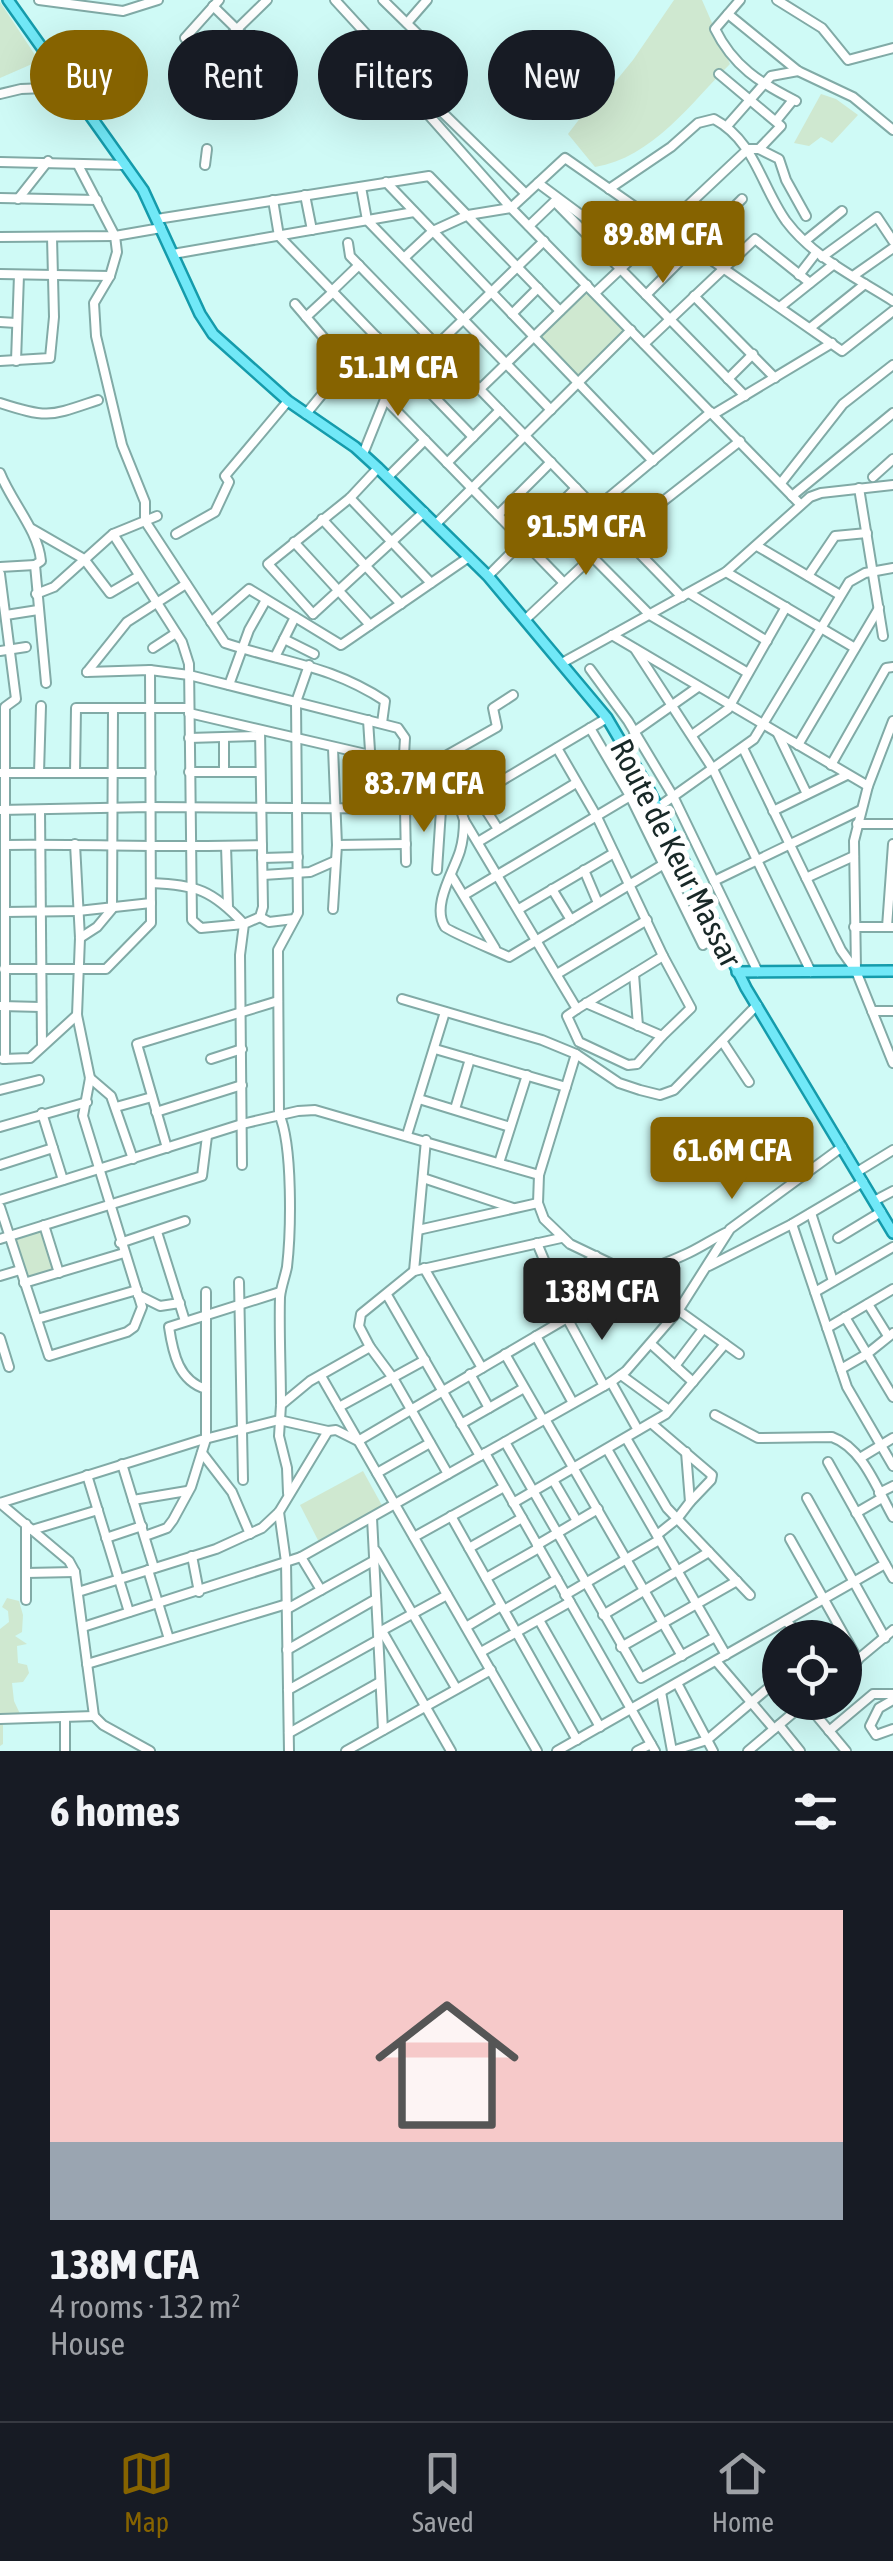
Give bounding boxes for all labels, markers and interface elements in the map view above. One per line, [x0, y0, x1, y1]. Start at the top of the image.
chip: Buy [30, 30, 148, 120]
chip: Rent [168, 30, 298, 120]
chip: Filters [318, 30, 468, 120]
chip: New [488, 30, 615, 120]
pin: 89.8M CFA [549, 201, 777, 286]
text: 89.8M CFA [604, 215, 722, 252]
pin: 51.1M CFA [284, 334, 512, 419]
text: 51.1M CFA [339, 348, 457, 385]
pin: 91.5M CFA [472, 493, 700, 578]
text: 91.5M CFA [527, 507, 645, 544]
street label: Route de Keur Massar [603, 733, 750, 973]
pin: 83.7M CFA [310, 750, 538, 835]
text: 83.7M CFA [365, 764, 483, 801]
pin: 61.6M CFA [618, 1117, 846, 1202]
text: 61.6M CFA [673, 1131, 791, 1168]
pin: 138M CFA [499, 1258, 705, 1343]
text: 138M CFA [545, 1272, 659, 1309]
map controls [762, 1620, 862, 1720]
button: locate [762, 1620, 862, 1720]
icon: filters [788, 1784, 843, 1839]
text: 6 homes [50, 1787, 180, 1835]
icon: home [357, 1975, 537, 2155]
text: 138M CFA [50, 2240, 199, 2288]
text: 4 rooms · 132 m² [50, 2288, 240, 2325]
text: House [50, 2325, 125, 2362]
tab: Map [119, 2446, 174, 2538]
tab: Saved [412, 2446, 474, 2538]
tab: Home [712, 2446, 774, 2538]

